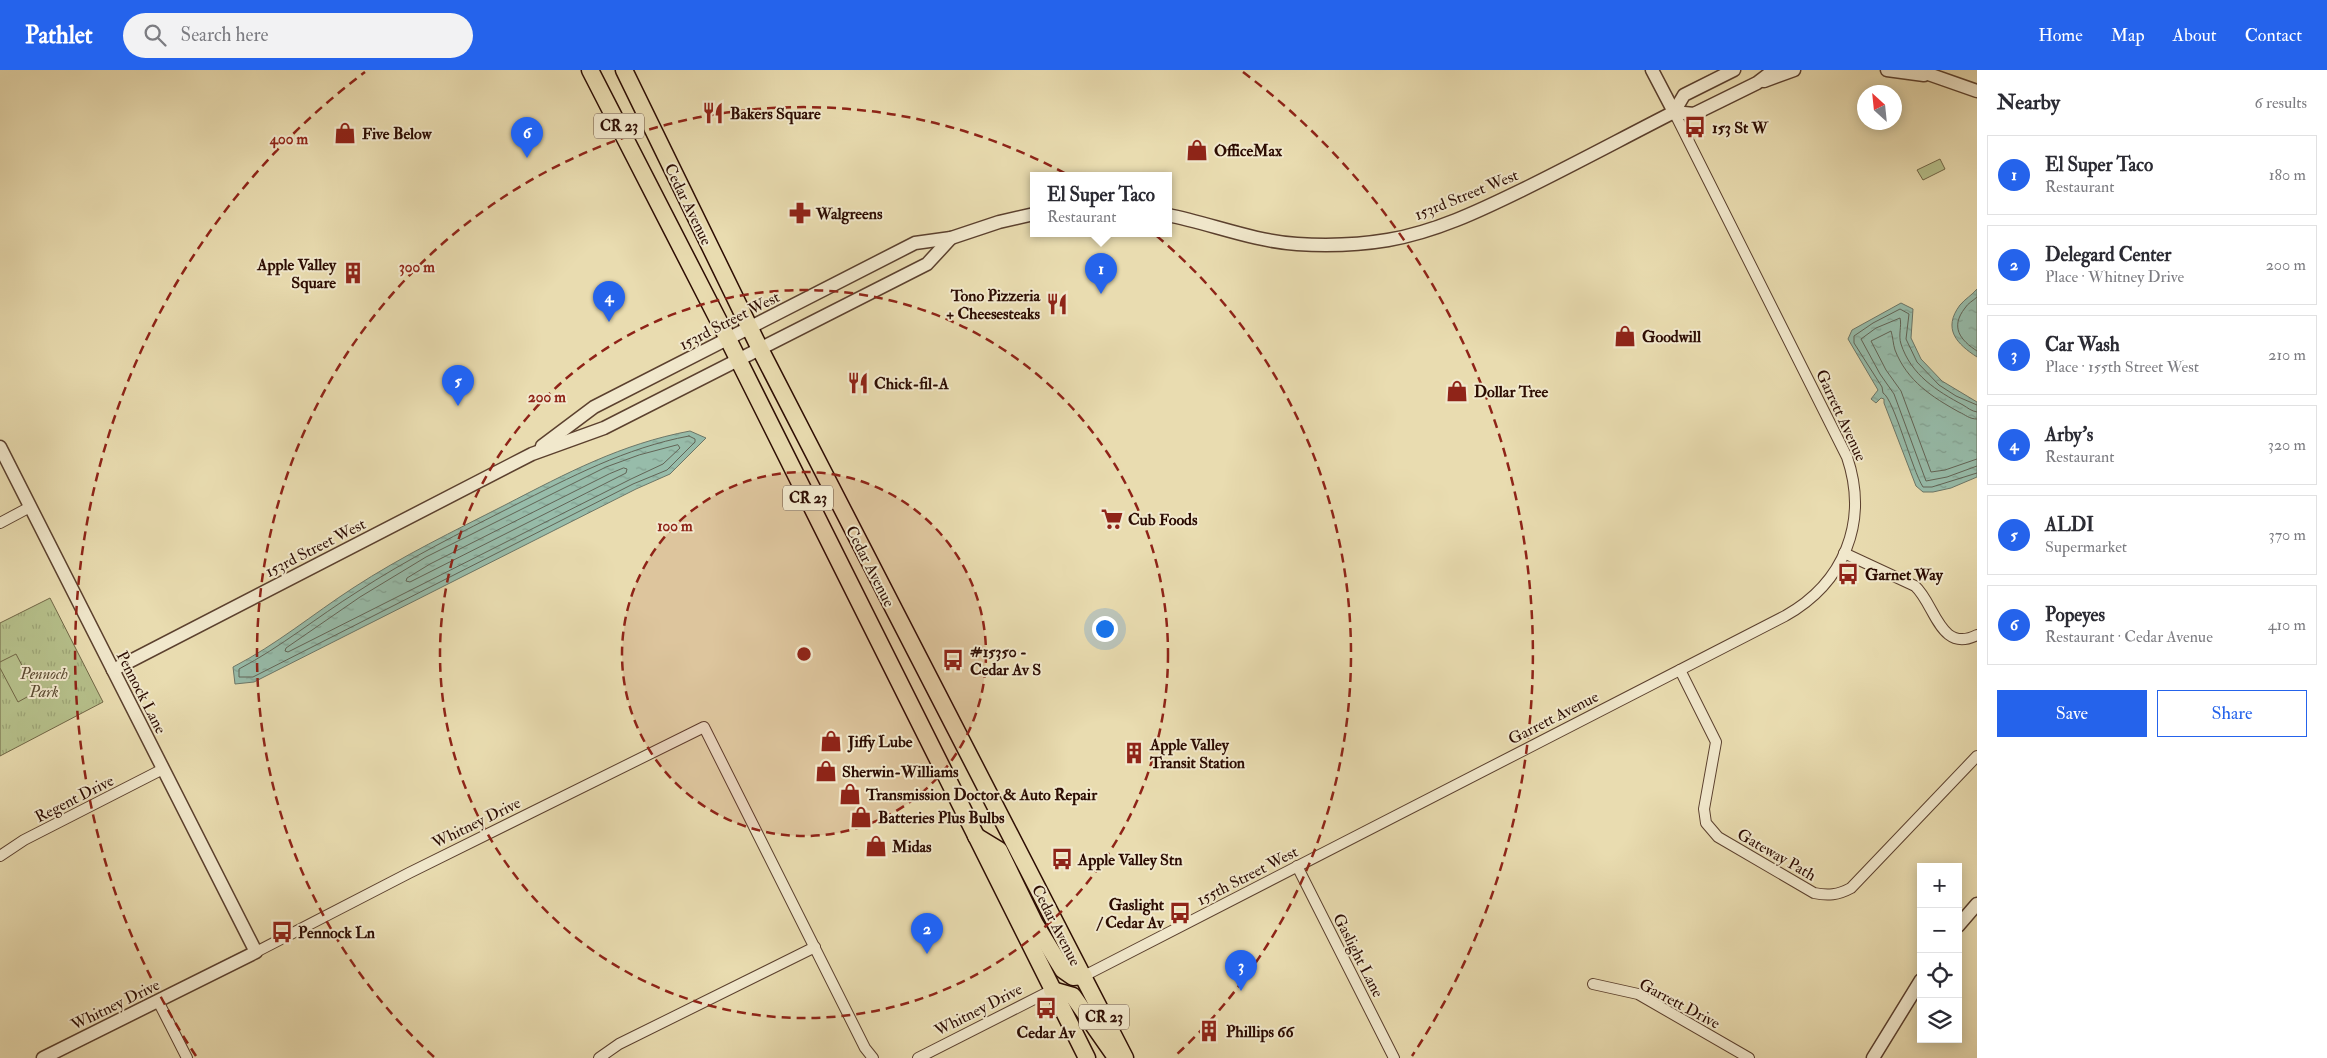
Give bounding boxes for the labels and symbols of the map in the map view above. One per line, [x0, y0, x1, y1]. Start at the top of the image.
north arrow [1857, 85, 1902, 130]
restaurant icon: Bakers Square [700, 100, 726, 126]
place label: Bakers Square [730, 104, 821, 125]
road number: CR 23 [594, 114, 644, 138]
bus stop icon: 153 St W [1682, 114, 1708, 140]
pin: 6 [511, 117, 543, 158]
place label: 153 St W [1712, 118, 1770, 138]
shop icon: Five Below [332, 120, 358, 146]
place label: Five Below [362, 124, 433, 144]
text: 400 m [269, 130, 308, 149]
shop icon: OfficeMax [1184, 137, 1210, 163]
place label: OfficeMax [1214, 141, 1283, 161]
street label: Cedar Avenue [660, 160, 717, 249]
street label: 153rd Street West [1412, 165, 1521, 225]
pharmacy icon: Walgreens [787, 200, 813, 226]
place label: Walgreens [815, 204, 883, 225]
pin: 1 [1085, 253, 1117, 294]
place label: Apple Valley Square [256, 255, 337, 294]
text: 300 m [399, 258, 435, 277]
building icon: Apple Valley Square [340, 260, 366, 286]
pin: 4 [593, 281, 625, 322]
place label: Tono Pizzeria + Cheesesteaks [946, 286, 1041, 324]
street label: 153rd Street West [676, 287, 783, 355]
restaurant icon: Tono Pizzeria + Cheesesteaks [1044, 291, 1070, 317]
shop icon: Goodwill [1612, 323, 1638, 349]
place label: Goodwill [1642, 327, 1702, 347]
pin: 5 [442, 365, 474, 406]
street label: Garrett Avenue [1811, 366, 1871, 465]
restaurant icon: Chick-fil-A [845, 370, 871, 396]
place label: Chick-fil-A [874, 374, 950, 394]
shop icon: Dollar Tree [1444, 378, 1470, 404]
place label: Dollar Tree [1474, 382, 1549, 402]
text: 200 m [528, 388, 566, 407]
road number: CR 23 [783, 486, 833, 510]
supermarket icon: Cub Foods [1099, 506, 1125, 532]
place label: Cub Foods [1128, 510, 1198, 530]
street label: 153rd Street West [262, 514, 369, 582]
text: 100 m [657, 517, 693, 536]
street label: Cedar Avenue [841, 522, 899, 611]
bus stop icon: Garnet Way [1835, 561, 1861, 587]
place label: Garnet Way [1865, 565, 1944, 586]
your location [1092, 616, 1118, 642]
place label: #15350 - Cedar Av S [970, 642, 1041, 680]
centre of rings [795, 645, 813, 663]
bus stop icon: #15350 - Cedar Av S [940, 647, 966, 673]
street label: Pennock Lane [112, 648, 171, 738]
park label: Pennoch Park [19, 664, 68, 702]
street label: Garrett Avenue [1505, 686, 1602, 749]
shop icon: Jiffy Lube [818, 728, 844, 754]
place label: Jiffy Lube [847, 732, 913, 753]
place label: Apple Valley Transit Station [1149, 735, 1246, 773]
building icon: Apple Valley Transit Station [1121, 740, 1147, 766]
shop icon: Sherwin-Williams [813, 758, 839, 784]
place label: Sherwin-Williams [842, 762, 959, 782]
street label: Regent Drive [32, 770, 118, 827]
shop icon: Transmission Doctor & Auto Repair [837, 781, 863, 807]
place label: Transmission Doctor & Auto Repair [865, 785, 1098, 806]
street label: Whitney Drive [428, 793, 524, 853]
shop icon: Batteries Plus Bulbs [848, 804, 874, 830]
place label: Batteries Plus Bulbs [878, 808, 1005, 828]
street label: Gateway Path [1734, 824, 1820, 886]
shop icon: Midas [863, 833, 889, 859]
place label: Midas [891, 837, 932, 857]
street label: 155th Street West [1194, 842, 1301, 910]
bus stop icon: Apple Valley Stn [1049, 846, 1075, 872]
place label: Apple Valley Stn [1077, 850, 1183, 871]
street label: Cedar Avenue [1027, 881, 1085, 970]
place label: Gaslight / Cedar Av [1096, 895, 1165, 933]
bus stop icon: Gaslight / Cedar Av [1167, 900, 1193, 926]
street label: Gaslight Lane [1328, 910, 1388, 1001]
pin: 2 [911, 913, 943, 954]
bus stop icon: Pennock Ln [269, 919, 295, 945]
place label: Pennock Ln [298, 923, 376, 943]
pin: 3 [1225, 950, 1257, 991]
street label: Garrett Drive [1636, 974, 1724, 1034]
street label: Whitney Drive [67, 975, 163, 1035]
street label: Whitney Drive [930, 979, 1026, 1041]
bus stop icon: Cedar Av [1033, 995, 1059, 1021]
road number: CR 23 [1079, 1004, 1129, 1030]
building icon: Phillips 66 [1196, 1018, 1222, 1044]
place label: Phillips 66 [1226, 1022, 1295, 1043]
place label: Cedar Av [1017, 1023, 1077, 1043]

